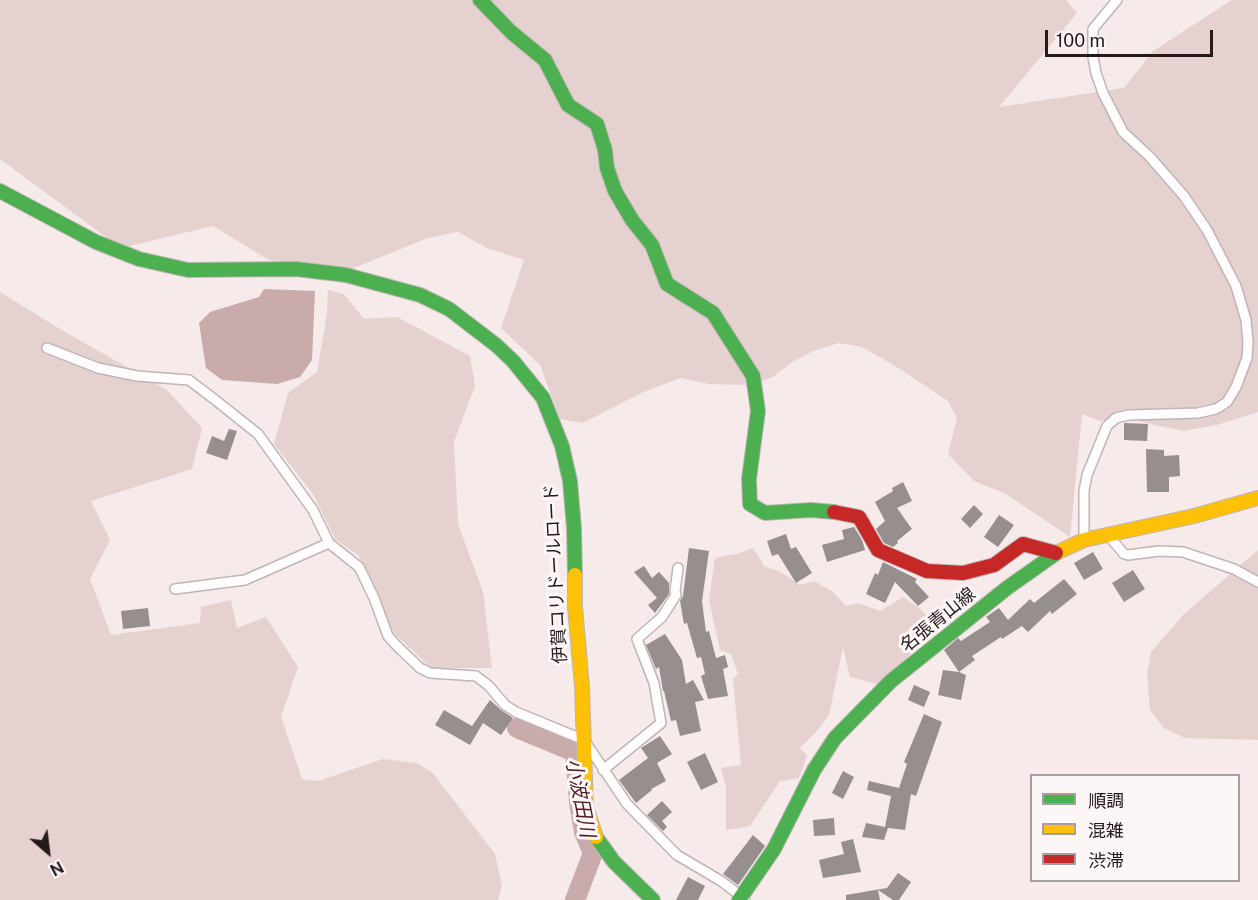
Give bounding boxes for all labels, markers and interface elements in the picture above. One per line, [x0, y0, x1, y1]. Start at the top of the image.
scale bar [1048, 18, 1216, 56]
text: 100 m [1056, 30, 1105, 51]
street label: 伊賀コリドールロード [541, 484, 571, 664]
street label: 名張青山線 [896, 583, 980, 657]
water label: 小波田川 [561, 756, 599, 840]
legend [1030, 774, 1240, 882]
text: 順調 [1088, 790, 1124, 811]
text: 混雑 [1088, 820, 1124, 841]
north arrow [18, 822, 78, 882]
text: 渋滞 [1088, 850, 1124, 871]
text: N [47, 857, 67, 880]

